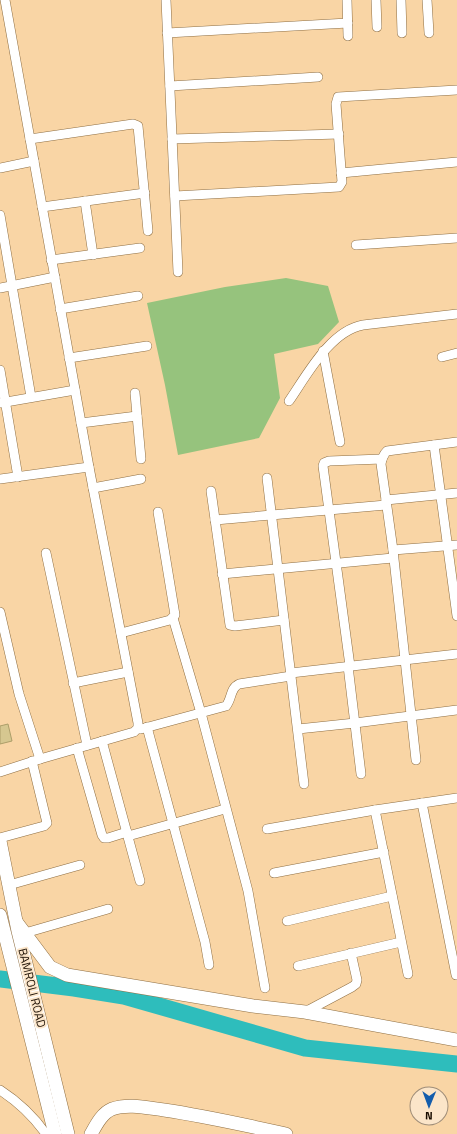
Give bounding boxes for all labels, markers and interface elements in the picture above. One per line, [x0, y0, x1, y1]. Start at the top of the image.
street label: BAMROLI ROAD [13, 946, 52, 1030]
north arrow [409, 1086, 449, 1126]
text: N [425, 1108, 433, 1124]

